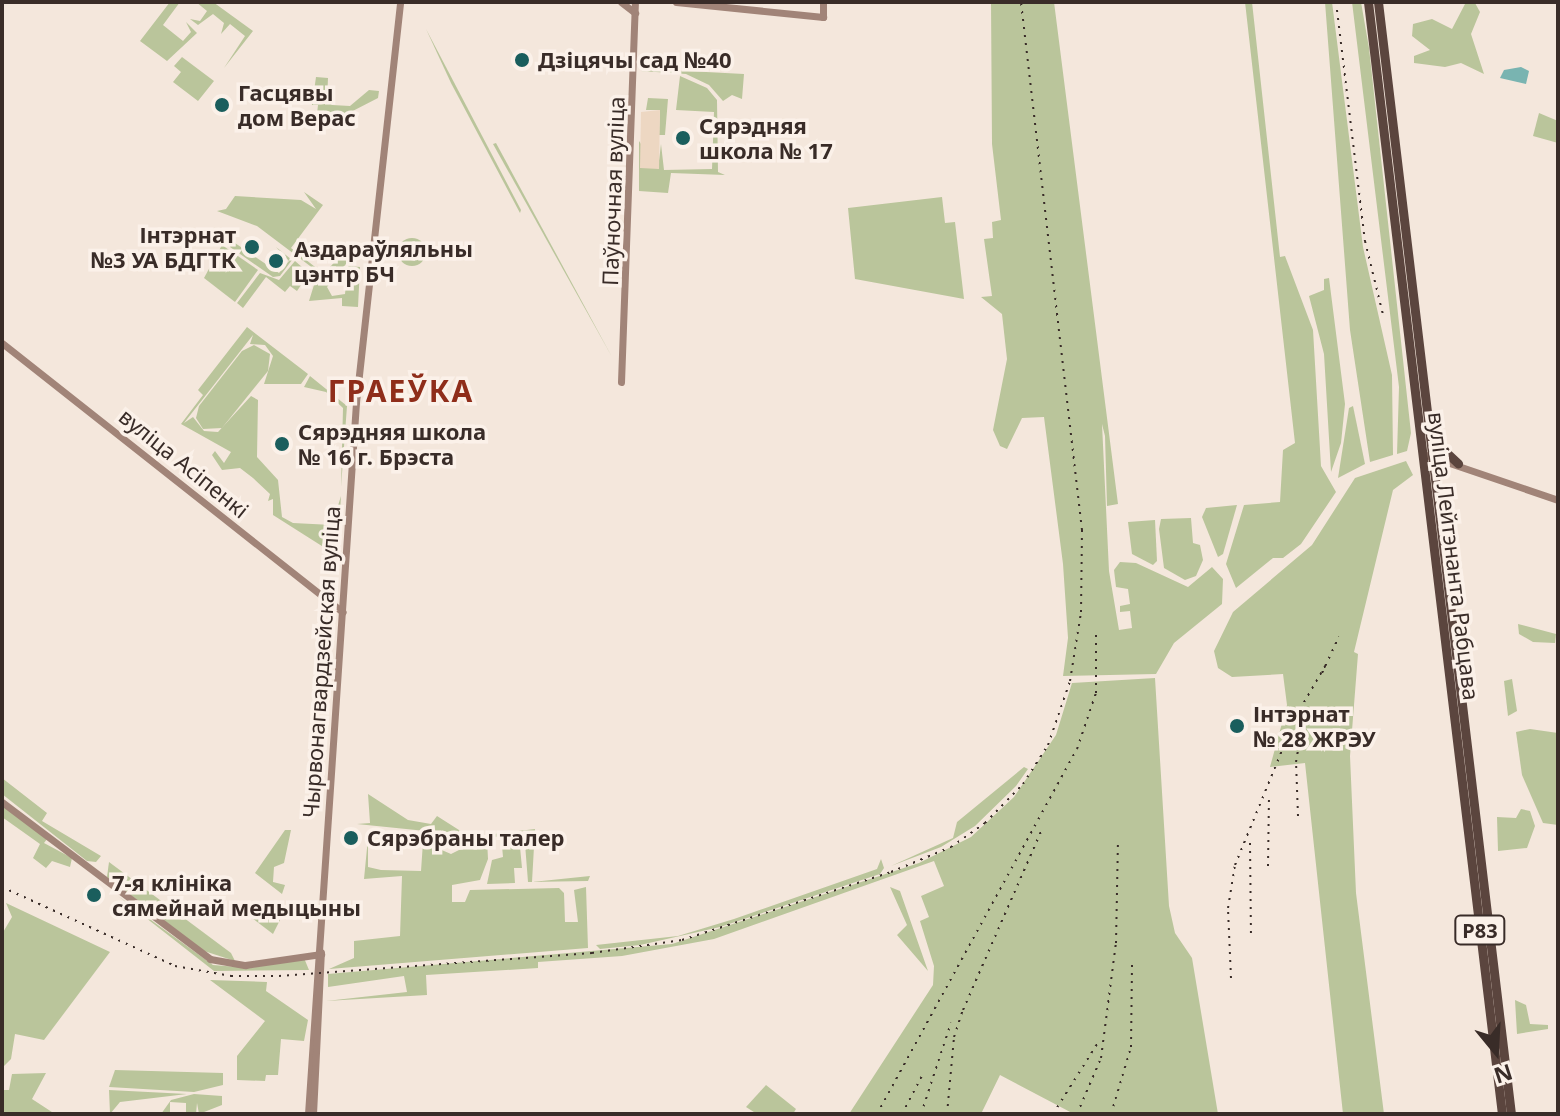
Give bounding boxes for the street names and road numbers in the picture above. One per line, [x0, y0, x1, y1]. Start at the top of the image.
street label: Паўночная вуліца [597, 96, 629, 286]
street label: вуліца Асіпенкі [114, 403, 254, 523]
street label: вуліца Лейтэнанта Рабцава [1423, 410, 1485, 702]
street label: Чырвонагвардзейская вуліца [297, 505, 345, 819]
road number: Р83 [1454, 914, 1506, 946]

